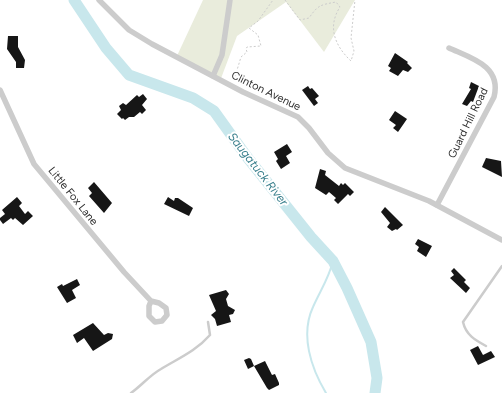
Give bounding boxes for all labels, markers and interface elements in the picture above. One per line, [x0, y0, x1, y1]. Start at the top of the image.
street label: Clinton Avenue [229, 69, 303, 113]
street label: Guard Hill Road [445, 86, 491, 160]
water label: Saugatuck River [225, 130, 291, 209]
street label: Little Fox Lane [45, 164, 101, 228]

